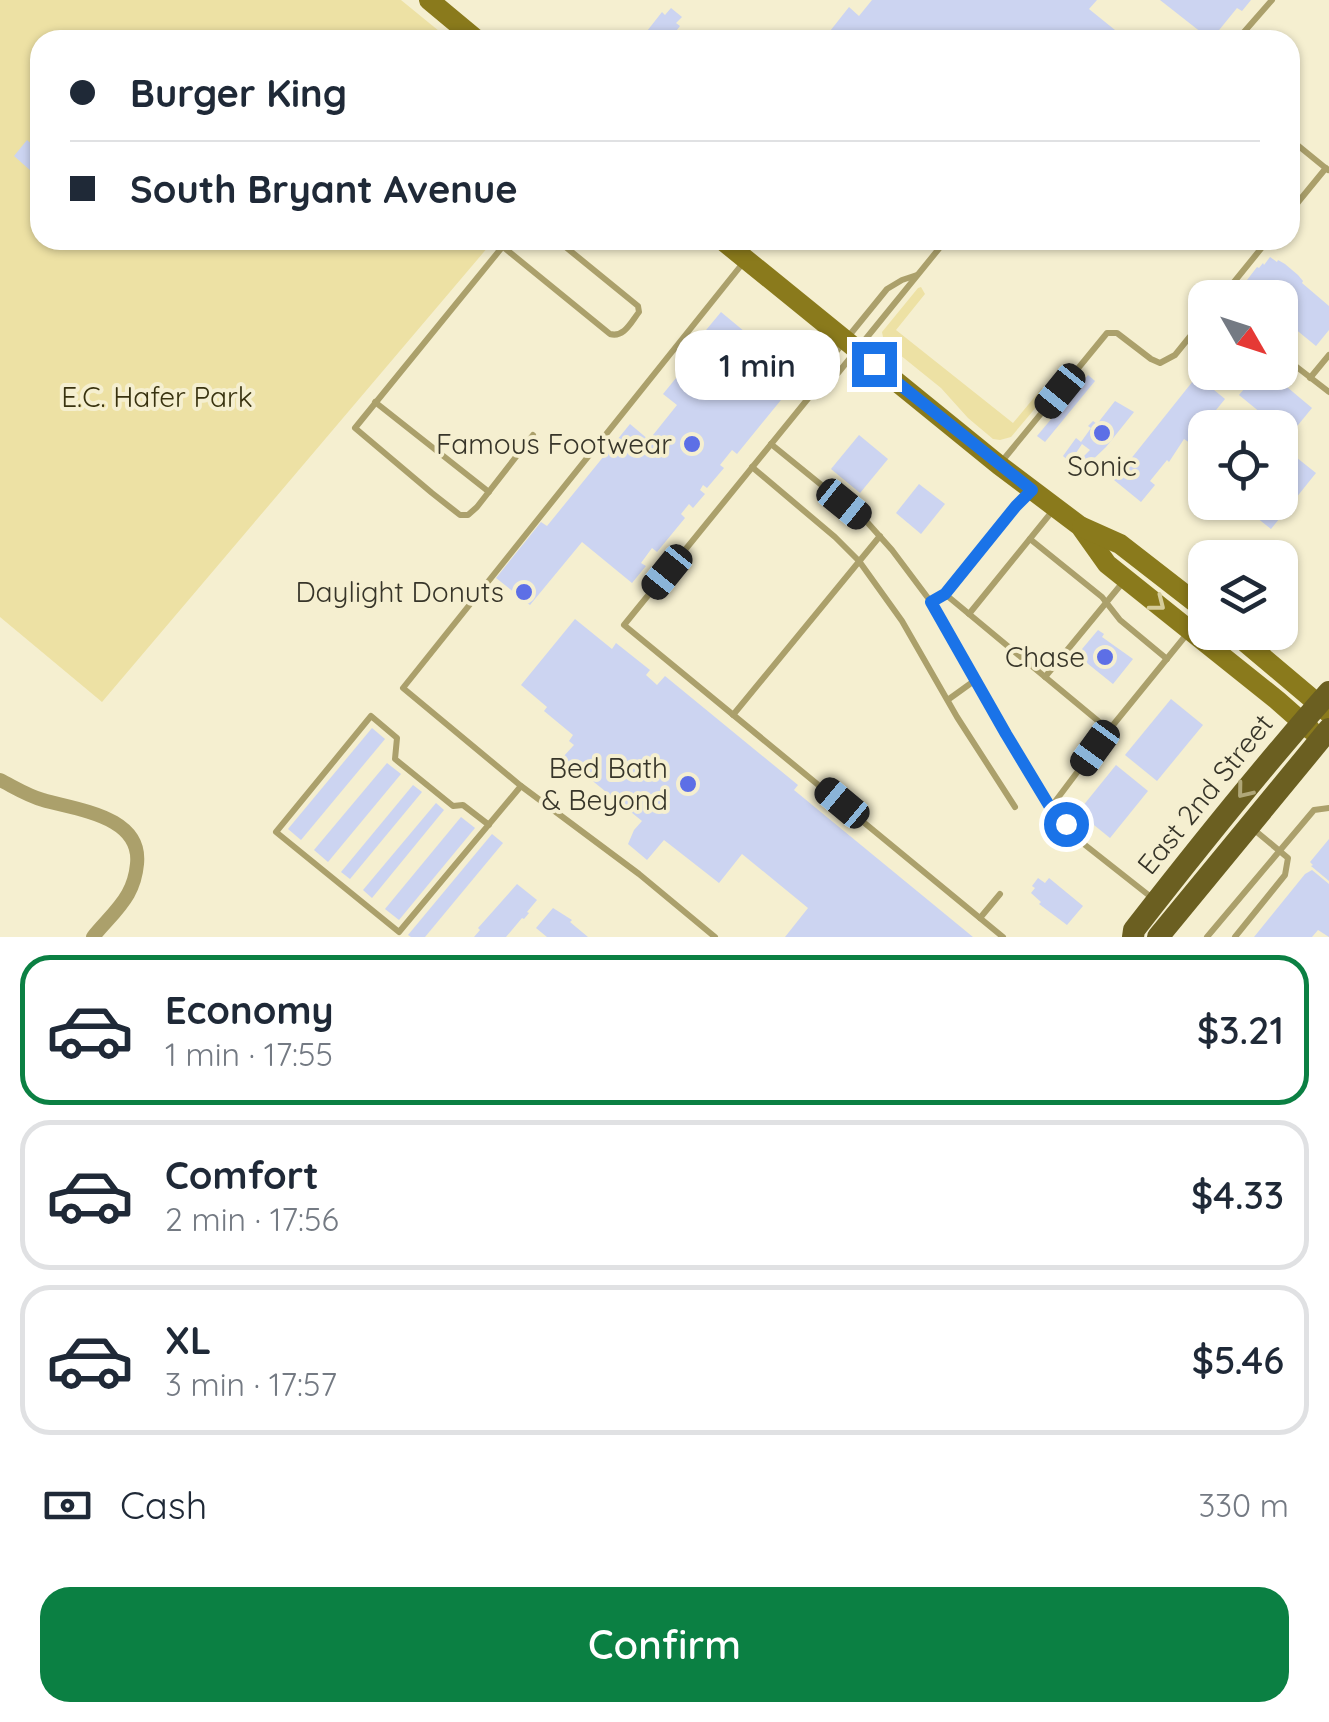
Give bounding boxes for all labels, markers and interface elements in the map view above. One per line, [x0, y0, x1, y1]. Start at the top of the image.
text: Burger King [130, 69, 347, 117]
text: South Bryant Avenue [130, 165, 518, 213]
north arrow [1188, 280, 1298, 390]
map controls [1188, 280, 1298, 650]
callout: 1 min [674, 329, 839, 399]
route end [852, 342, 897, 387]
text: 1 min [719, 345, 796, 385]
car [1029, 358, 1091, 424]
park label: E.C. Hafer Park [61, 379, 253, 414]
button: locate [1188, 410, 1298, 520]
marker: Sonic [1091, 422, 1113, 444]
place label: Famous Footwear [436, 426, 672, 461]
marker: Famous Footwear [681, 433, 703, 455]
place label: Sonic [1067, 448, 1137, 483]
car [811, 473, 877, 535]
car [636, 539, 698, 605]
button: layers [1188, 540, 1298, 650]
place label: Daylight Donuts [295, 574, 504, 609]
marker: Daylight Donuts [513, 581, 535, 603]
one-way arrow [1147, 592, 1165, 610]
place label: Chase [1005, 639, 1085, 674]
marker: Chase [1094, 646, 1116, 668]
street label: East 2nd Street [1129, 707, 1280, 881]
car [1065, 715, 1125, 781]
place label: Bed Bath & Beyond [542, 750, 668, 817]
car [809, 772, 875, 834]
marker: Bed Bath & Beyond [677, 773, 699, 795]
one-way arrow [1238, 780, 1256, 798]
route start [1044, 802, 1089, 847]
icon: car [45, 985, 135, 1075]
text: Economy [165, 986, 334, 1034]
text: $3.21 [1197, 1006, 1284, 1054]
text: 1 min · 17:55 [165, 1034, 333, 1074]
icon: car [45, 1150, 135, 1240]
text: Comfort [165, 1151, 319, 1199]
text: $4.33 [1191, 1171, 1284, 1219]
text: 2 min · 17:56 [165, 1199, 339, 1239]
icon: car [45, 1315, 135, 1405]
text: XL [165, 1316, 211, 1364]
text: $5.46 [1192, 1336, 1284, 1384]
text: 3 min · 17:57 [165, 1364, 337, 1404]
icon: cash [40, 1478, 95, 1533]
text: Cash [120, 1481, 207, 1529]
text: 330 m [1199, 1485, 1289, 1525]
button: Confirm [40, 1587, 1289, 1702]

